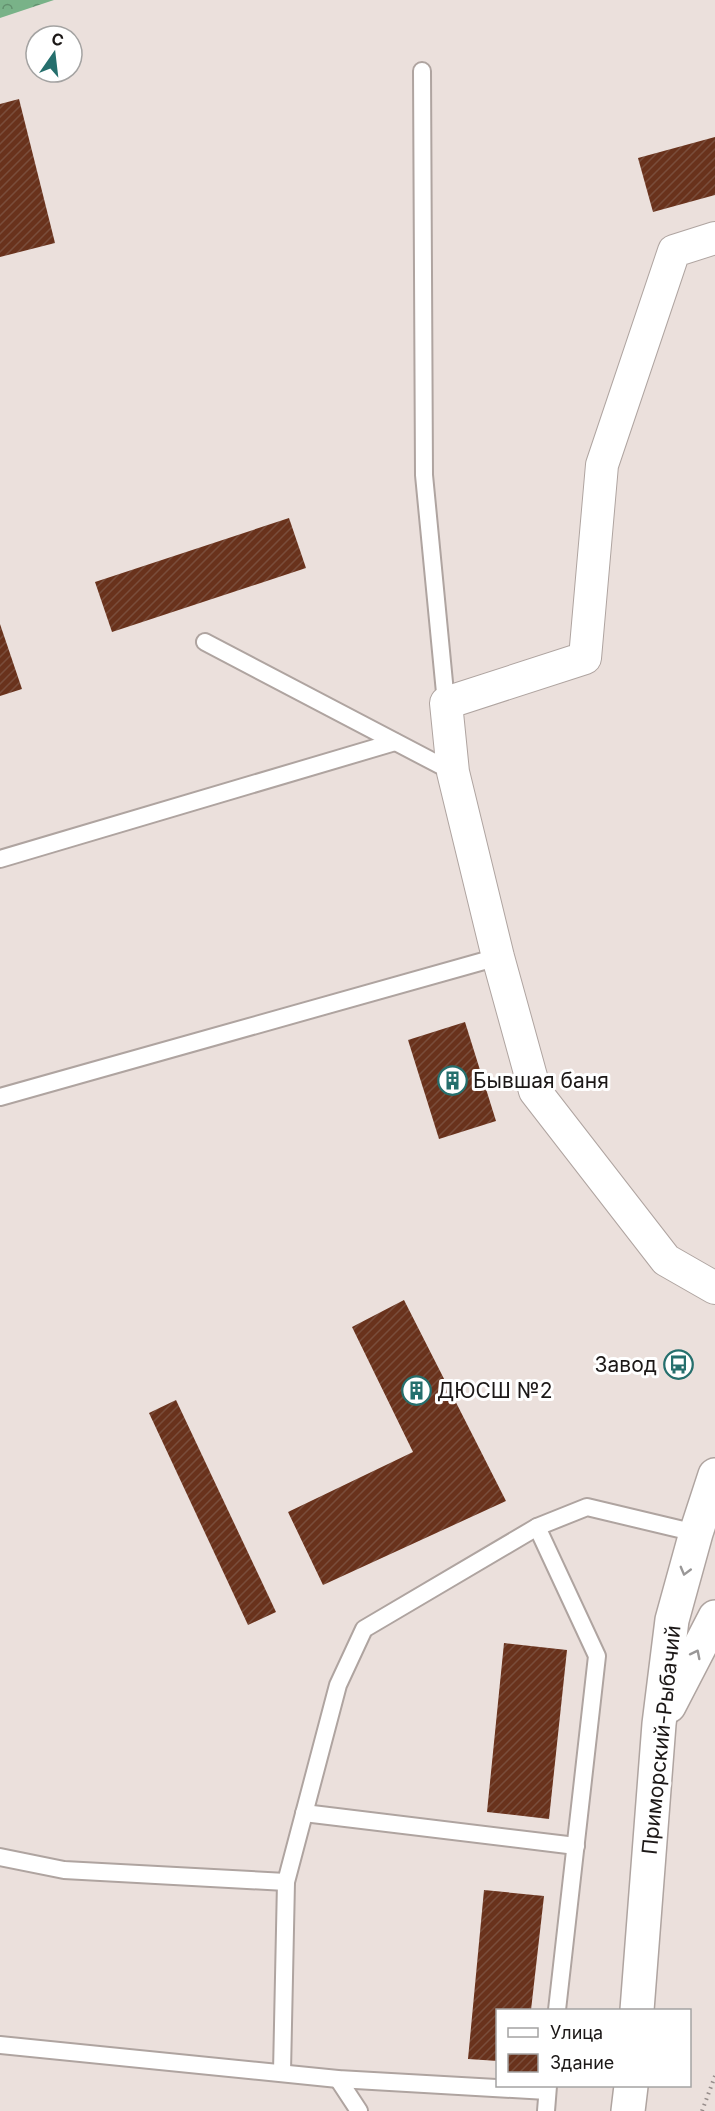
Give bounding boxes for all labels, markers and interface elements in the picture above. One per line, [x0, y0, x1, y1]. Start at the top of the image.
north arrow [24, 24, 84, 84]
text: С [49, 28, 66, 51]
building icon: Бывшая баня [436, 1064, 468, 1096]
place label: Бывшая баня [473, 1068, 609, 1093]
bus stop icon: Завод [662, 1348, 694, 1380]
place label: Завод [595, 1352, 657, 1377]
building icon: ДЮСШ №2 [400, 1374, 432, 1406]
place label: ДЮСШ №2 [437, 1378, 553, 1403]
one-way arrow [680, 1566, 693, 1576]
street label: Приморский-Рыбачий [637, 1624, 685, 1856]
one-way arrow [689, 1649, 701, 1660]
legend [496, 2009, 691, 2087]
text: Улица [550, 2022, 603, 2043]
text: Здание [550, 2052, 614, 2073]

